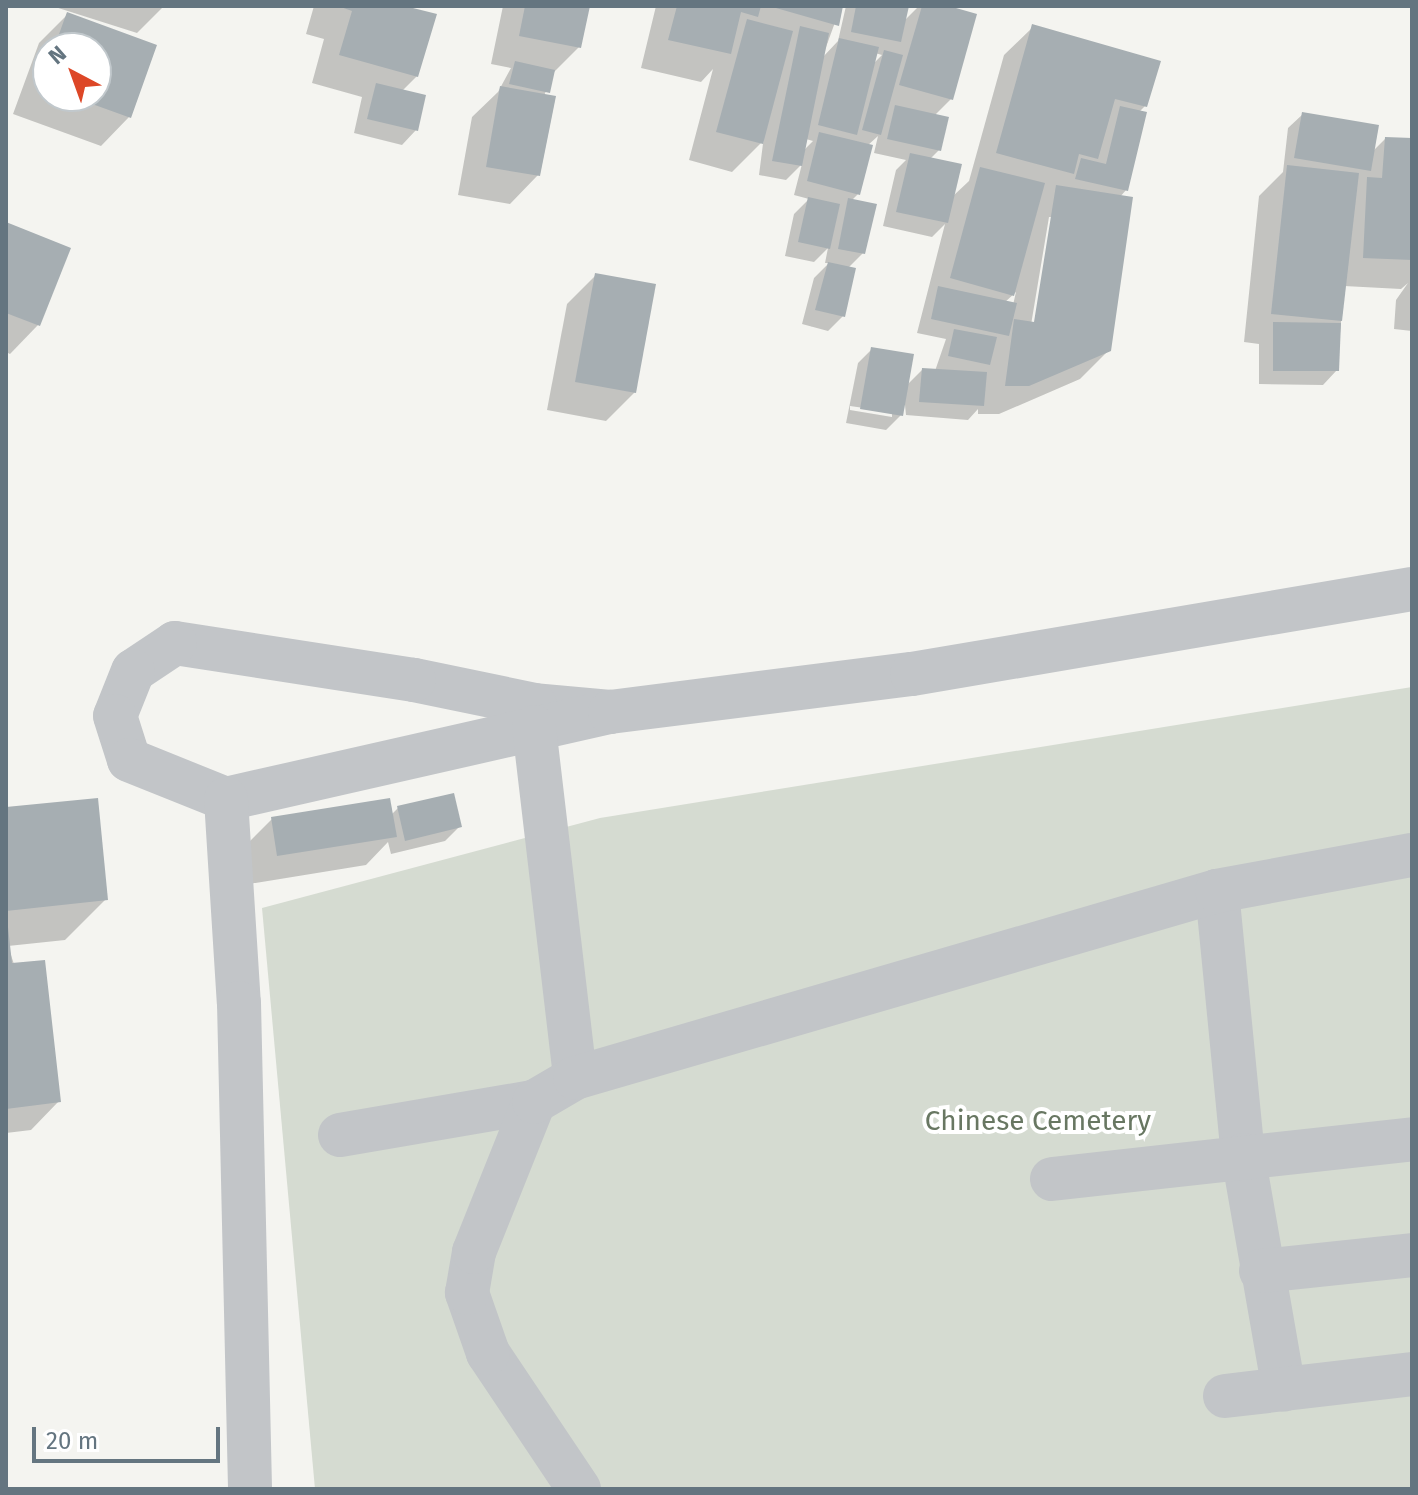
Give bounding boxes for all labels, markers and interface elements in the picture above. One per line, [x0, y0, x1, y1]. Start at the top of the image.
north arrow [32, 32, 112, 112]
text: N [43, 40, 72, 70]
park label: Chinese Cemetery [925, 1104, 1151, 1138]
scale bar [36, 1411, 224, 1461]
text: 20 m [46, 1427, 98, 1455]

